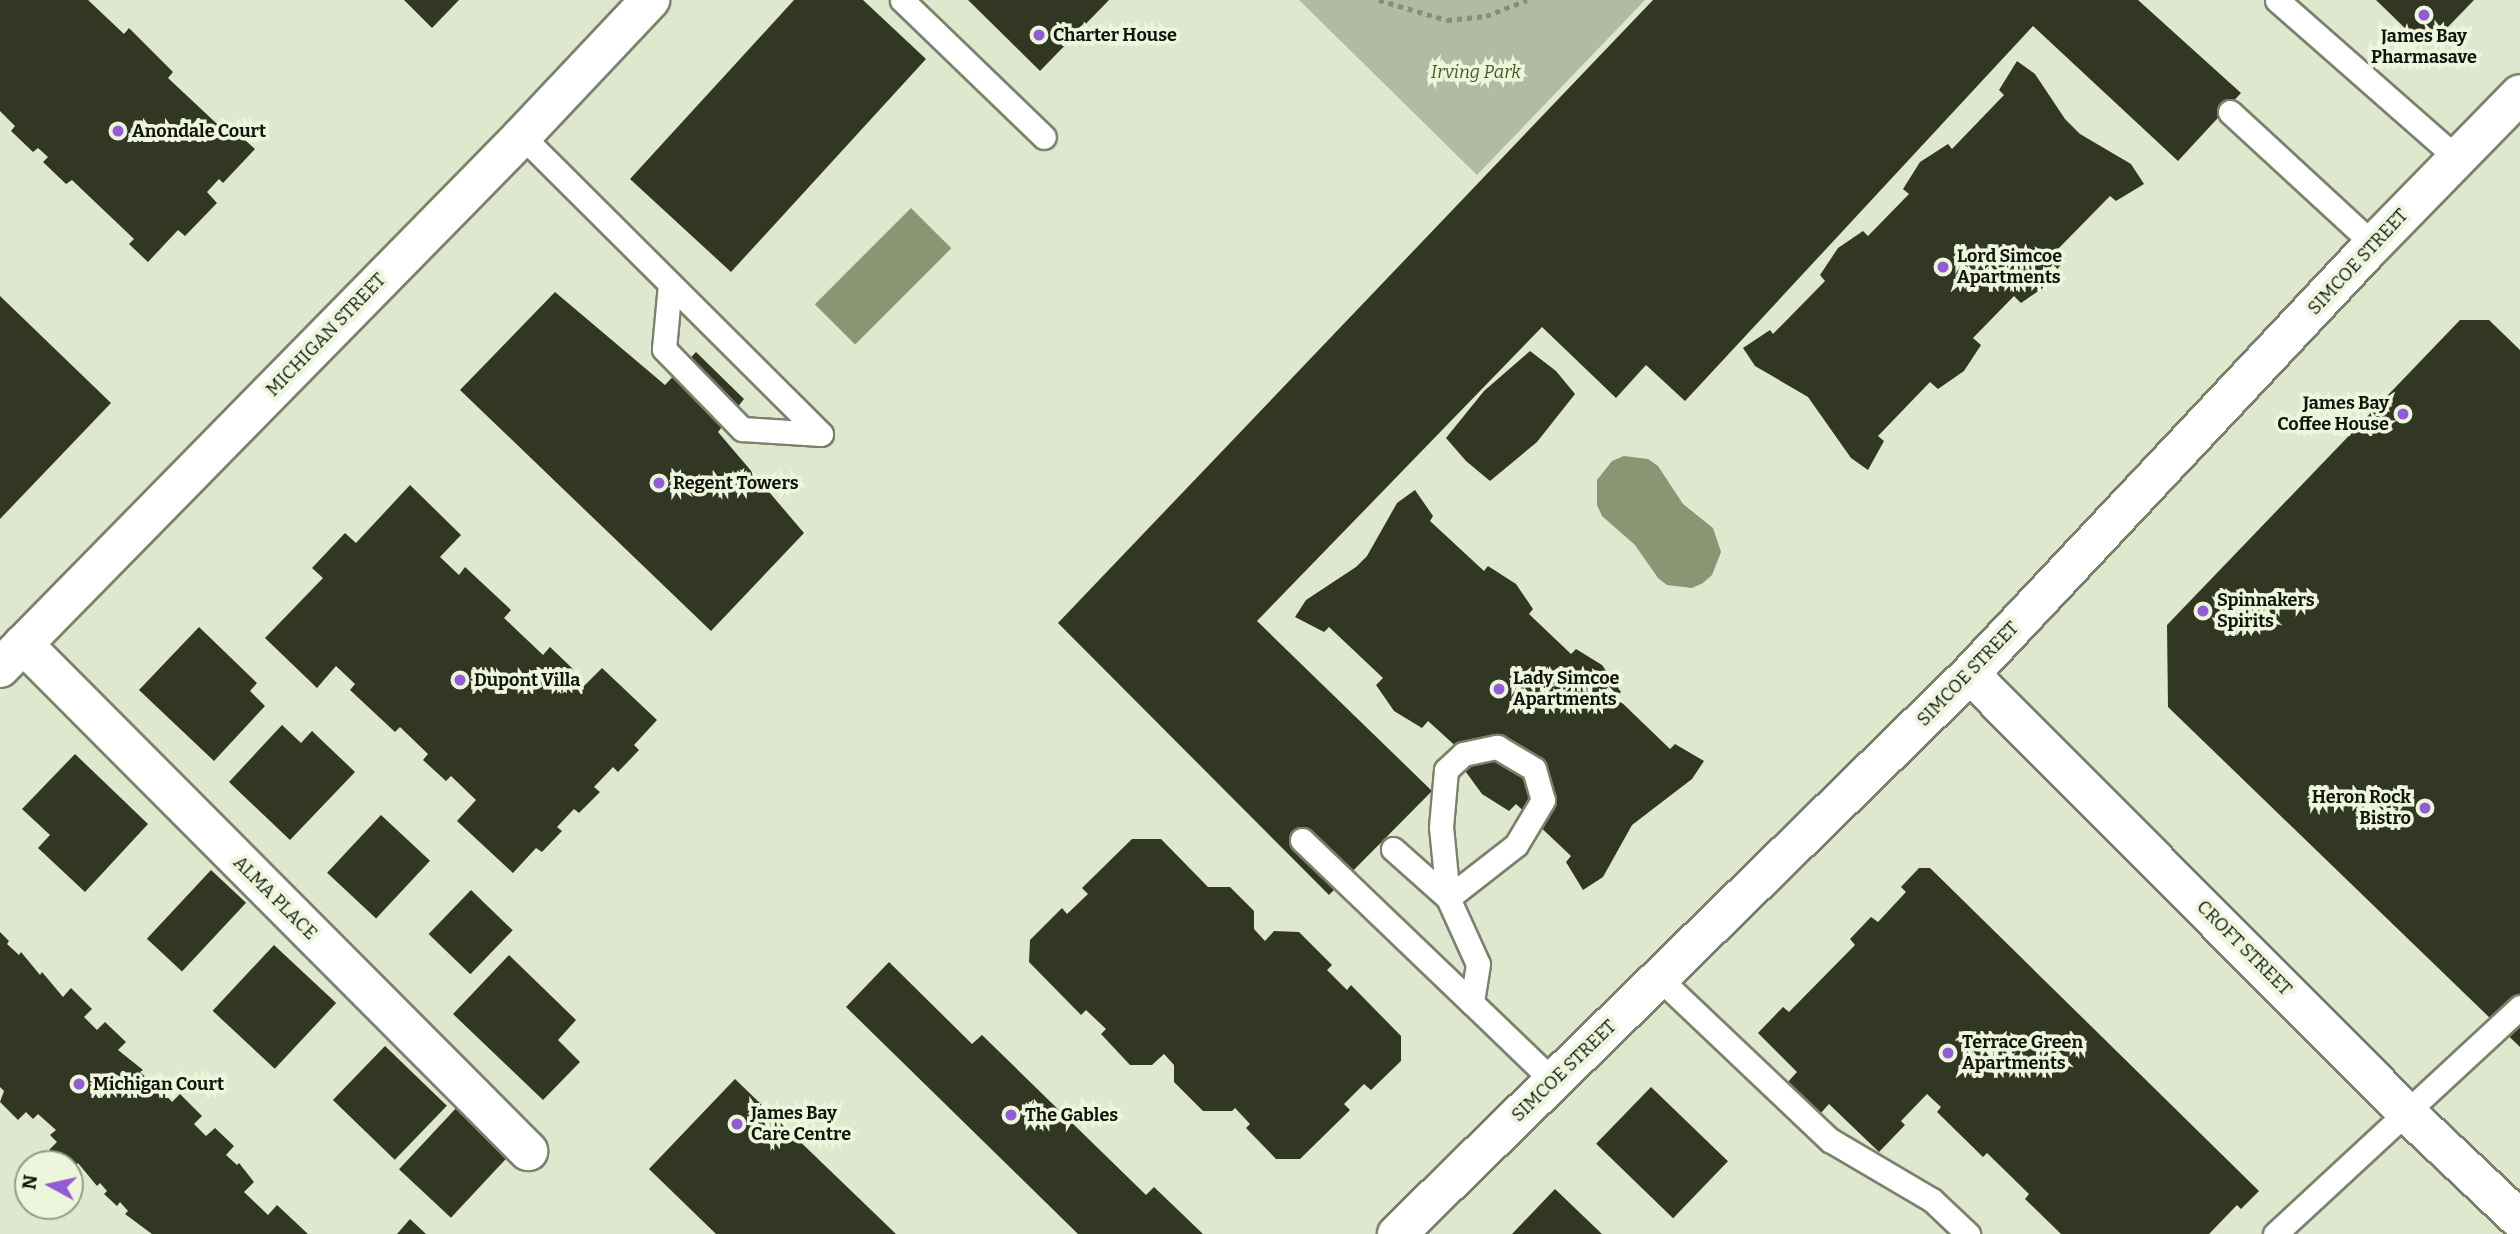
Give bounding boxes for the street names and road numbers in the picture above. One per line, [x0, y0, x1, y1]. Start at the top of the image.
street label: SIMCOE STREET [2304, 205, 2412, 319]
street label: MICHIGAN STREET [262, 269, 390, 401]
street label: SIMCOE STREET [1913, 617, 2023, 731]
street label: ALMA PLACE [229, 852, 321, 944]
street label: CROFT STREET [2192, 896, 2296, 1000]
street label: SIMCOE STREET [1507, 1016, 1621, 1126]

